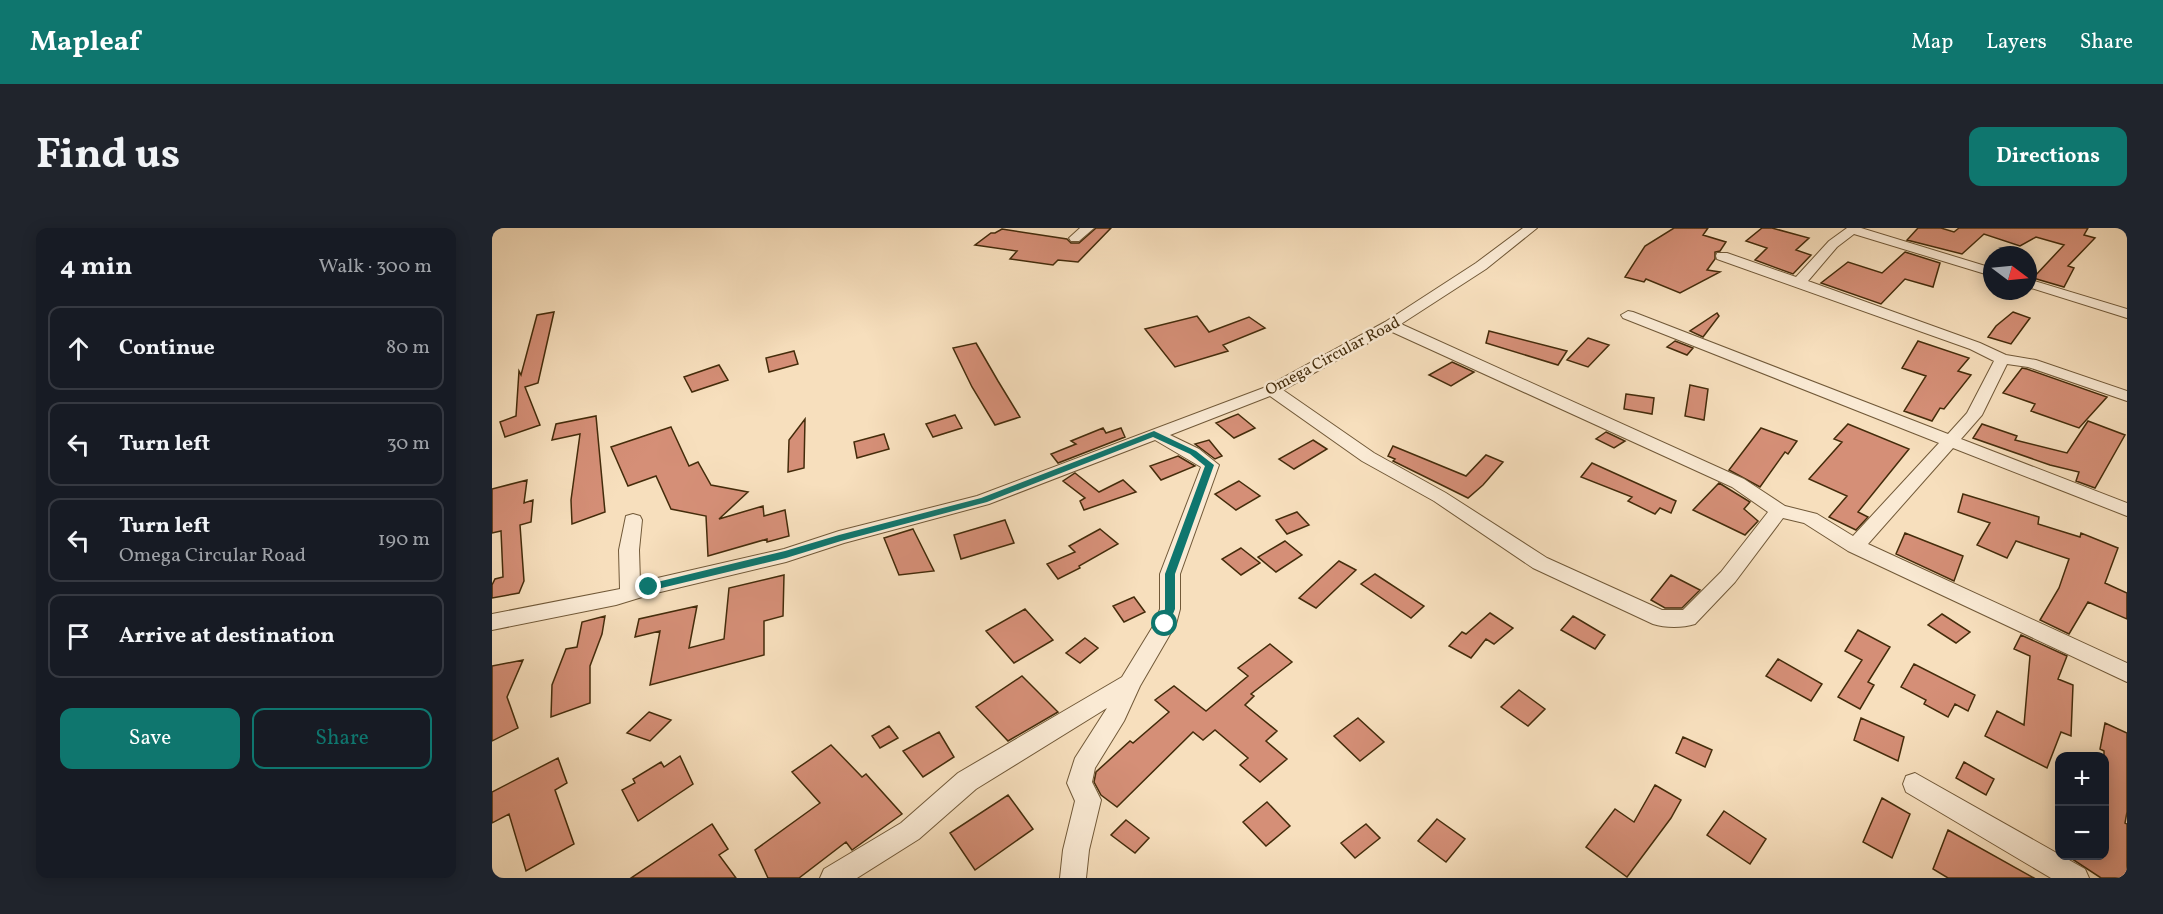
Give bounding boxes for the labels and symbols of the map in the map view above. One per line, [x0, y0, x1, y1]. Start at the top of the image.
north arrow [1983, 246, 2037, 300]
street label: Omega Circular Road [1262, 312, 1404, 402]
route end [635, 573, 661, 599]
route start [1151, 610, 1177, 636]

